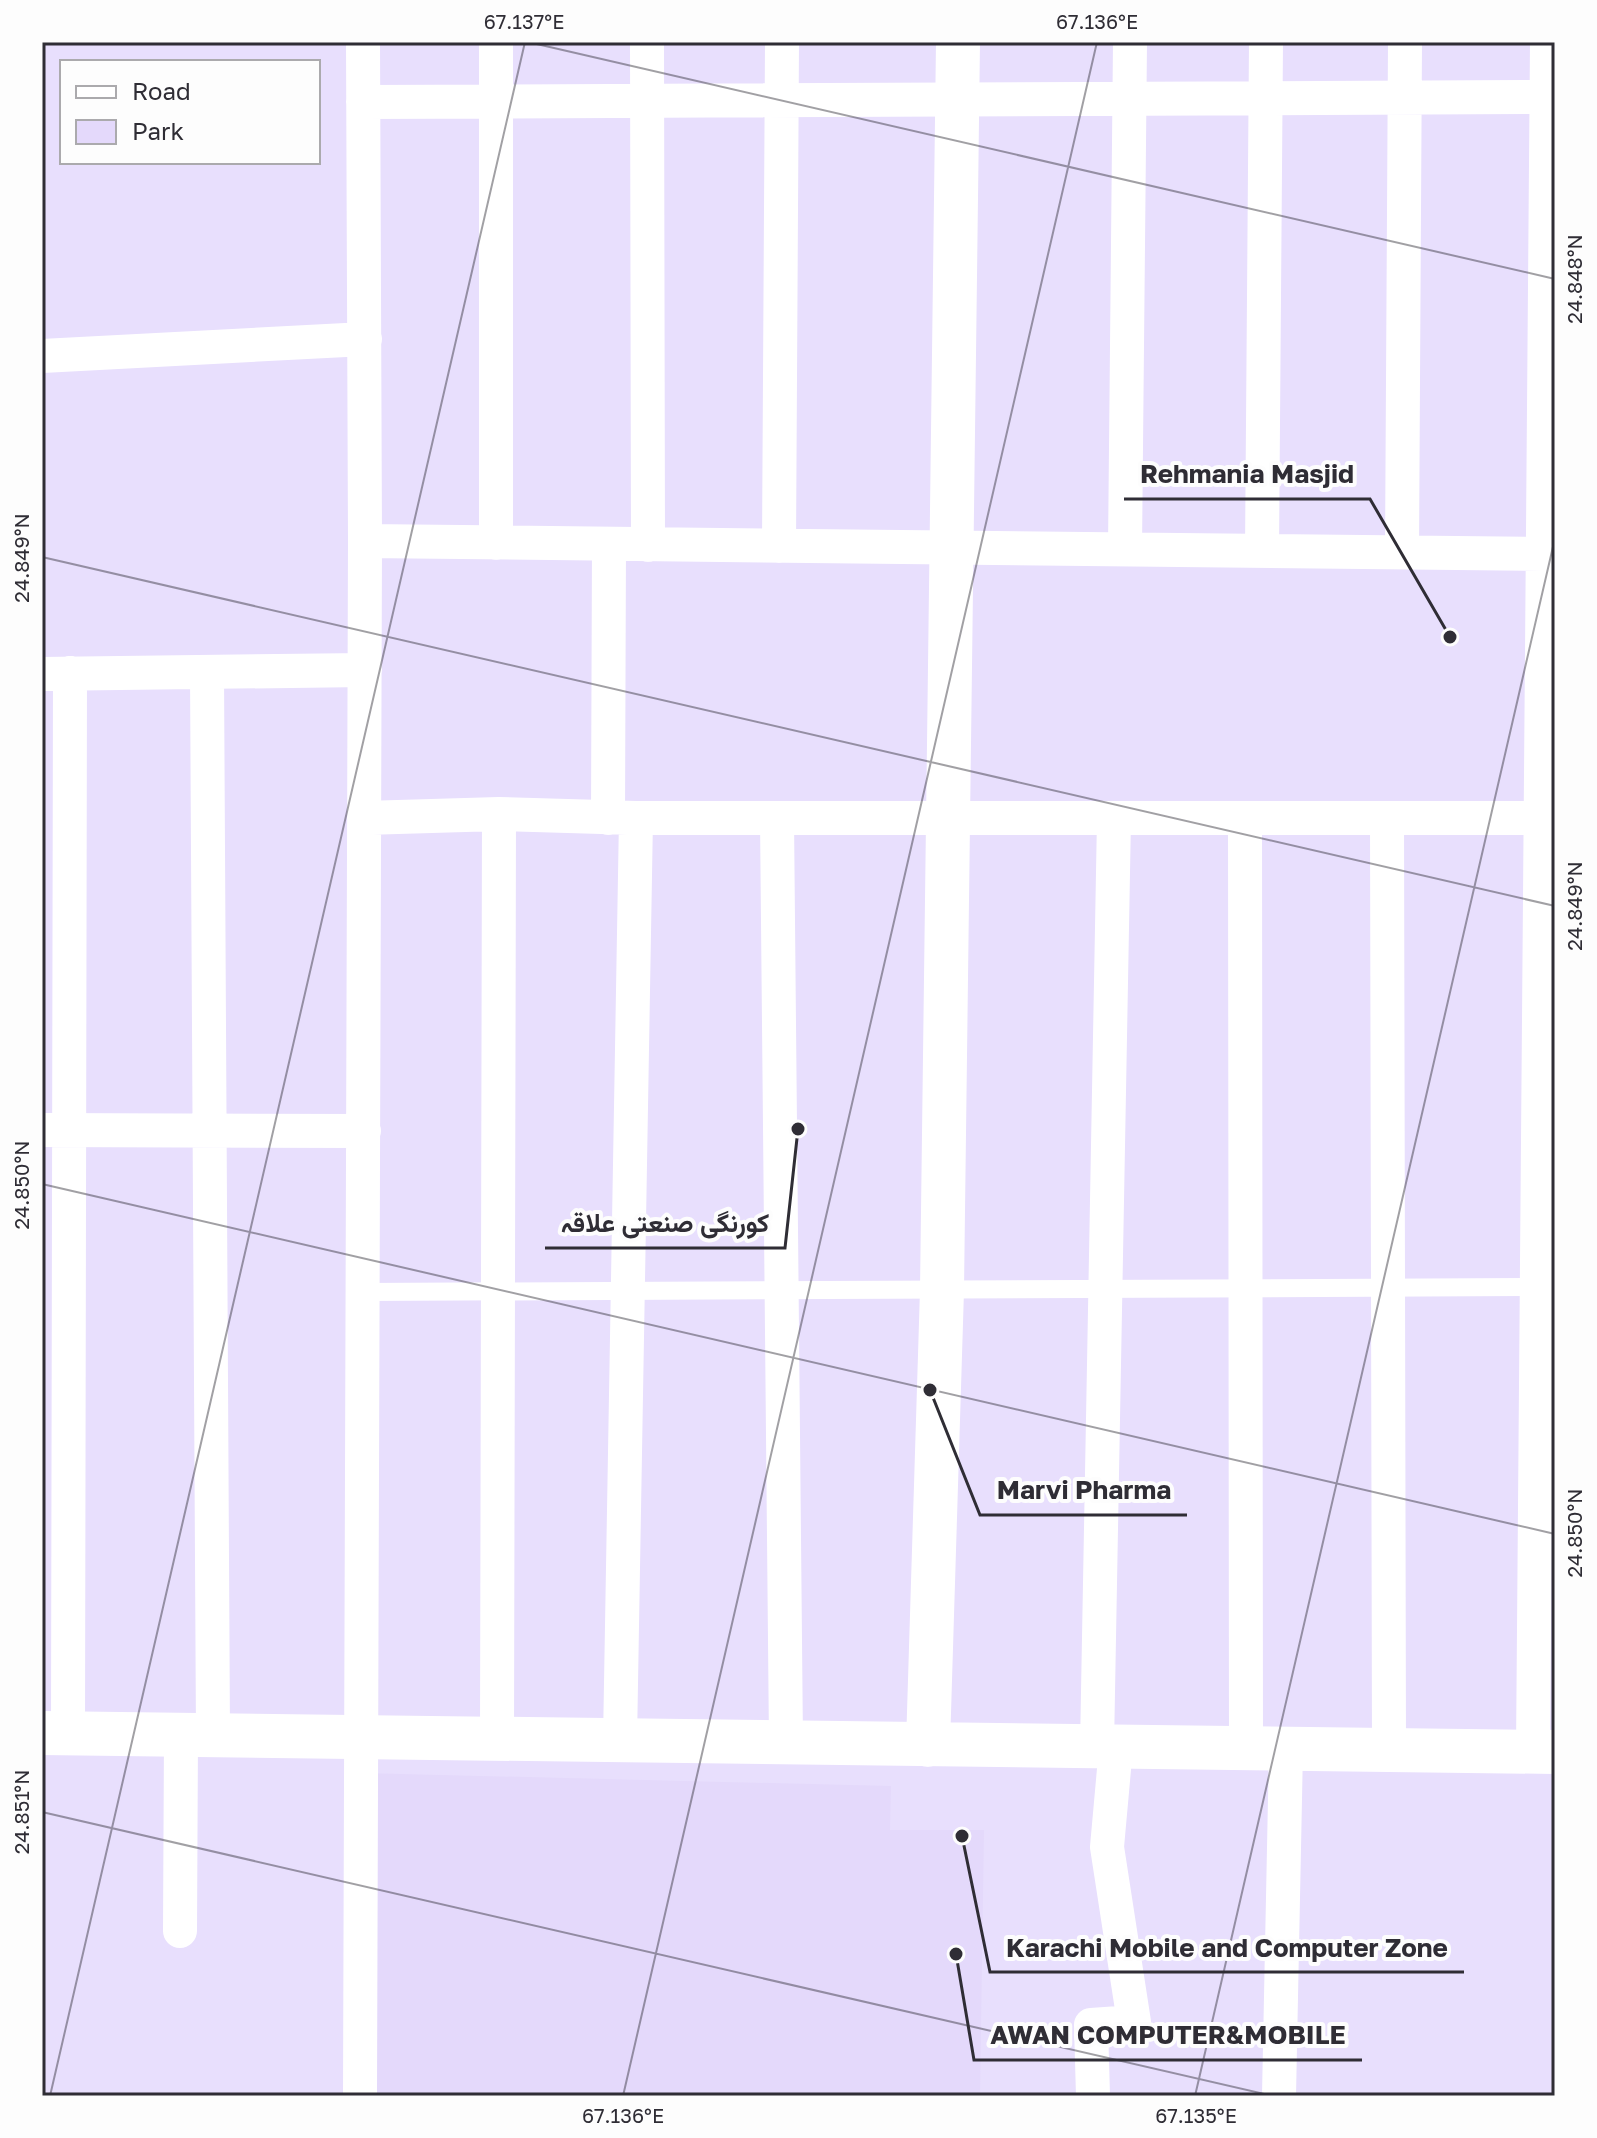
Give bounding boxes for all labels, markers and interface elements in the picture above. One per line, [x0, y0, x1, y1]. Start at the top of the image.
text: 67.137°E [484, 9, 564, 33]
text: 67.136°E [1056, 9, 1138, 33]
legend [60, 60, 320, 164]
text: Road [132, 76, 191, 105]
text: Park [132, 116, 184, 145]
text: 24.848°N [1562, 234, 1586, 324]
callout: Rehmania Masjid [1124, 449, 1370, 499]
text: Rehmania Masjid [1140, 458, 1354, 489]
text: 24.849°N [9, 513, 33, 603]
text: 24.849°N [1562, 861, 1586, 951]
text: 24.850°N [9, 1141, 33, 1230]
callout: کورنگی صنعتی علاقہ [545, 1198, 785, 1248]
text: کورنگی صنعتی علاقہ [561, 1207, 770, 1239]
callout: Marvi Pharma [980, 1465, 1187, 1515]
text: Marvi Pharma [997, 1474, 1171, 1505]
text: 24.850°N [1562, 1489, 1586, 1578]
text: 24.851°N [9, 1770, 33, 1854]
callout: Karachi Mobile and Computer Zone [990, 1922, 1464, 1972]
text: Karachi Mobile and Computer Zone [1006, 1932, 1448, 1963]
callout: AWAN COMPUTER&MOBILE [974, 2010, 1362, 2060]
text: AWAN COMPUTER&MOBILE [990, 2019, 1346, 2050]
text: 67.136°E [582, 2103, 664, 2127]
text: 67.135°E [1155, 2103, 1237, 2127]

